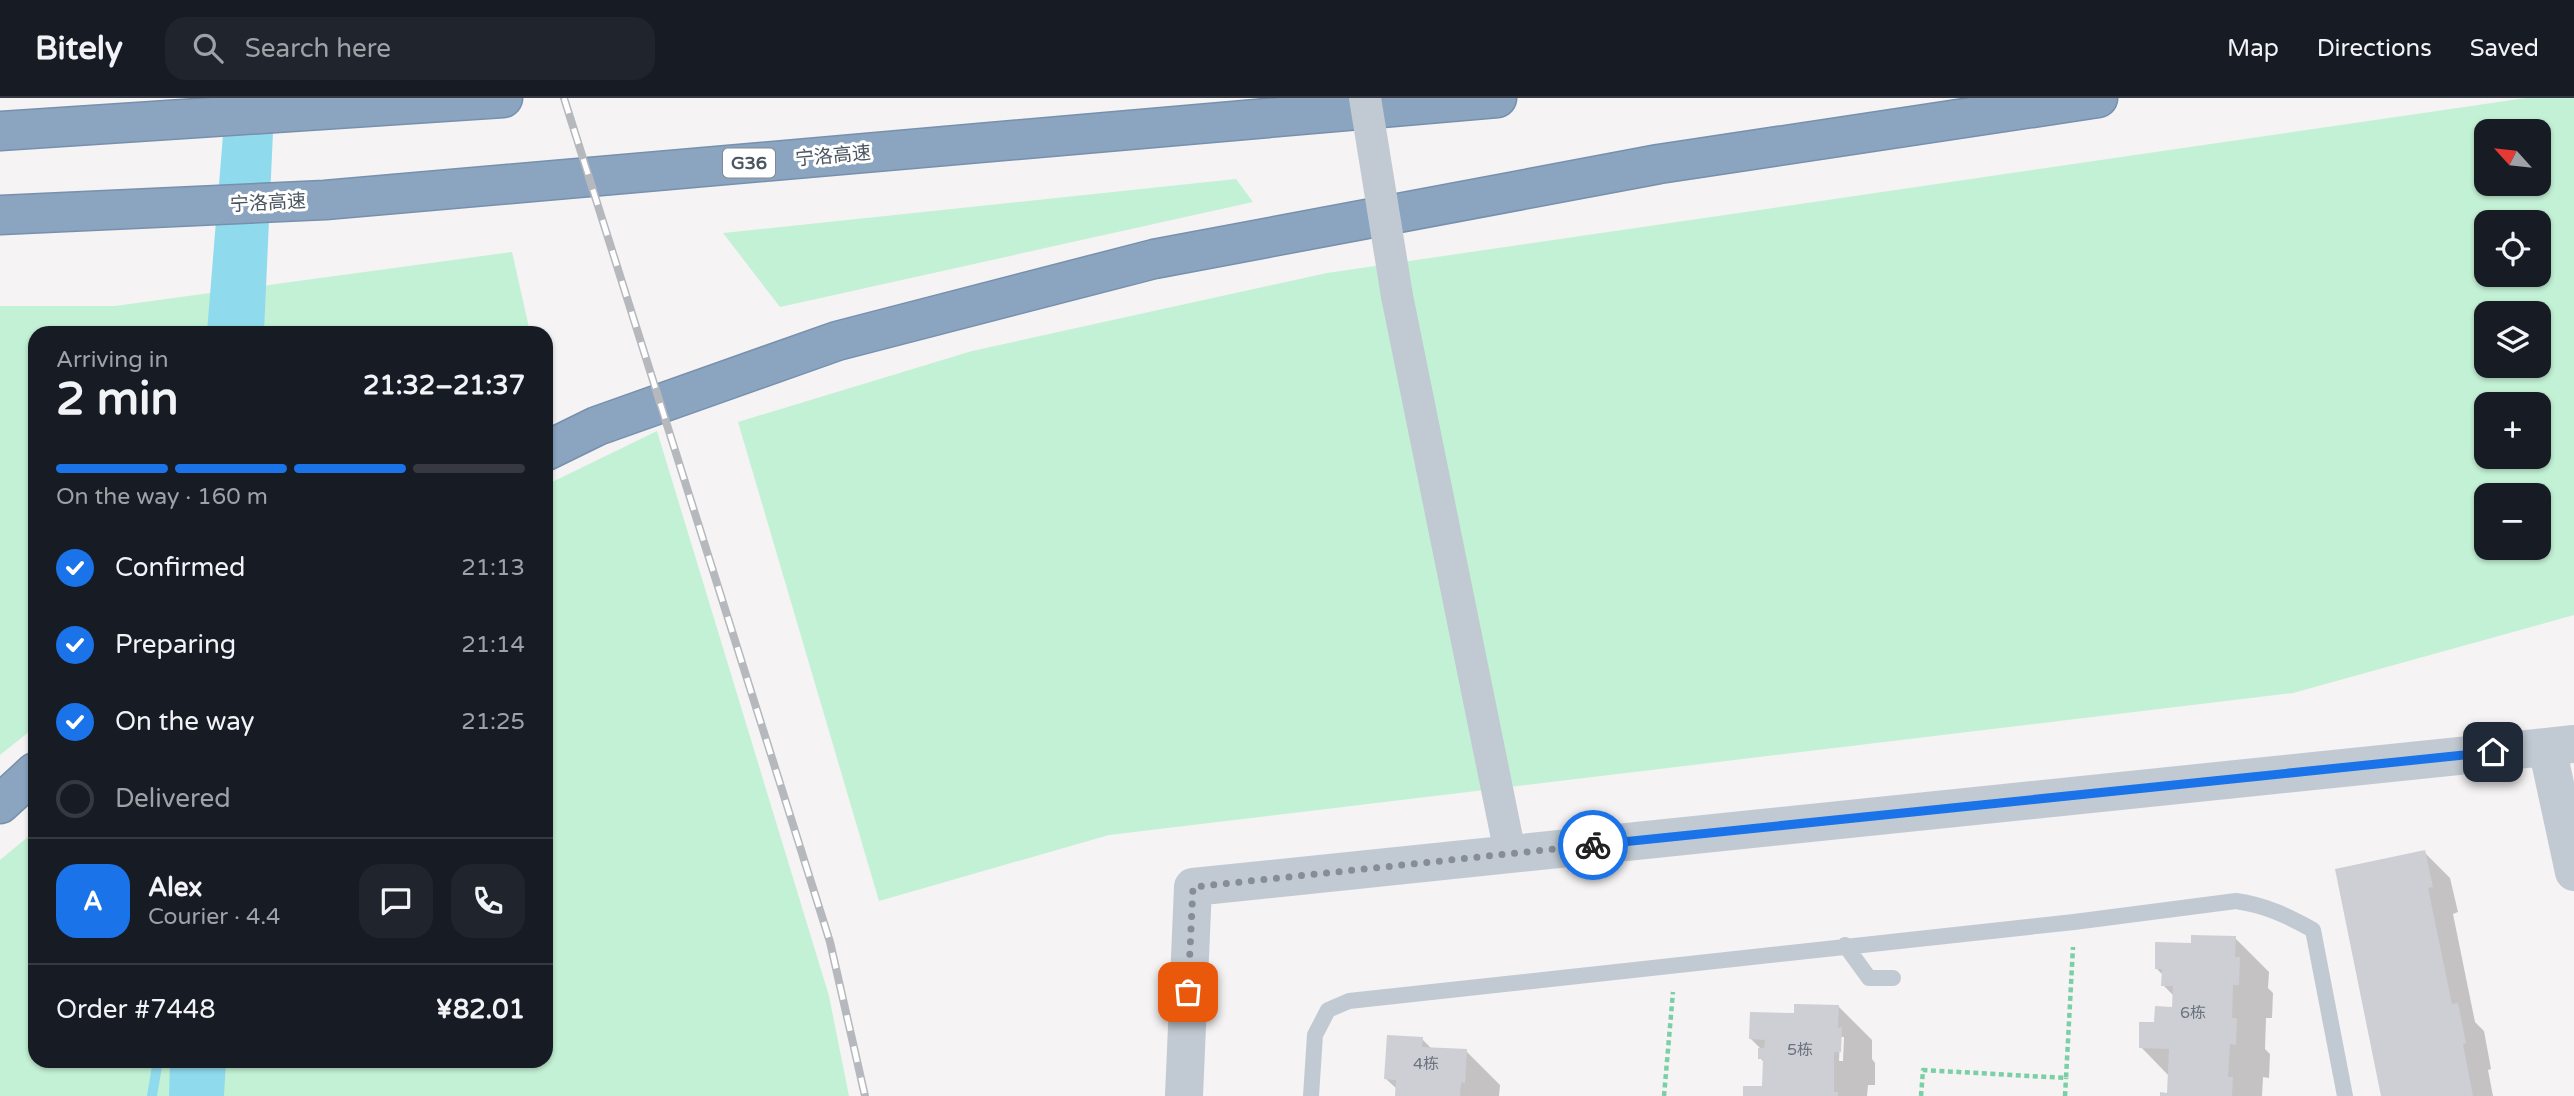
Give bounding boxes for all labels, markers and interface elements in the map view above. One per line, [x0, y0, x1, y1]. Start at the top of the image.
search box [165, 17, 655, 80]
text: Bitely [35, 29, 123, 68]
icon: search [189, 29, 227, 67]
text: Search here [245, 33, 391, 64]
text: Map [2227, 34, 2279, 63]
text: Directions [2317, 34, 2432, 63]
text: Saved [2470, 34, 2539, 63]
north arrow [2474, 119, 2552, 196]
map controls [2474, 119, 2551, 560]
street label: 宁洛高速 [794, 142, 872, 170]
road number: G36 [723, 149, 775, 178]
street label: 宁洛高速 [229, 190, 307, 216]
button: locate [2474, 210, 2551, 287]
button: layers [2474, 301, 2551, 378]
text: Arriving in [56, 346, 169, 374]
text: 21:32–21:37 [363, 370, 525, 401]
text: 2 min [56, 372, 179, 427]
button: + [2474, 392, 2551, 469]
text: On the way · 160 m [56, 483, 268, 511]
button: − [2474, 483, 2551, 560]
icon: check [56, 549, 94, 587]
text: Confirmed [115, 552, 245, 583]
text: 21:13 [461, 554, 525, 582]
icon: check [56, 626, 94, 664]
text: Preparing [115, 629, 236, 660]
text: 21:14 [461, 631, 525, 659]
icon: check [56, 703, 94, 741]
text: On the way [115, 706, 255, 737]
text: 21:25 [461, 708, 525, 736]
pin [2463, 722, 2523, 782]
icon: home [2474, 733, 2512, 771]
text: Delivered [115, 783, 231, 814]
courier [1558, 810, 1628, 880]
icon: bike [1574, 826, 1612, 864]
button: chat [359, 864, 433, 938]
button: phone [451, 864, 525, 938]
text: Alex [148, 872, 202, 903]
text: A [83, 886, 103, 917]
text: Courier · 4.4 [148, 903, 280, 931]
pin [1158, 962, 1218, 1022]
icon: bag [1169, 973, 1207, 1011]
text: Order #7448 [56, 994, 216, 1025]
text: ¥82.01 [436, 994, 525, 1025]
house number: 6栋 [2180, 1003, 2206, 1023]
house number: 5栋 [1787, 1040, 1813, 1060]
house number: 4栋 [1413, 1054, 1439, 1074]

